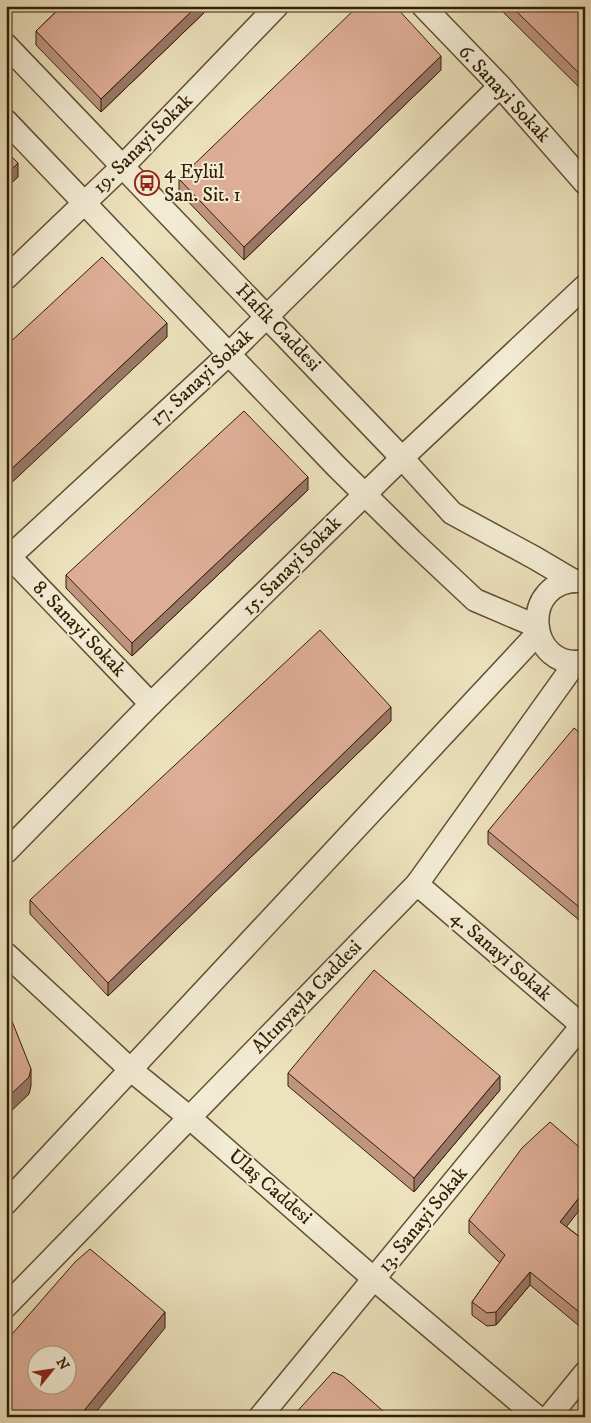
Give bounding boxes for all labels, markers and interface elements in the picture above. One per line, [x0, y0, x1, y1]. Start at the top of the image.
street label: 6. Sanayi Sokak [452, 40, 556, 148]
street label: 19. Sanayi Sokak [88, 89, 198, 199]
place label: 4 Eylül San. Sit. 1 [164, 160, 241, 208]
bus stop icon: 4 Eylül San. Sit. 1 [134, 170, 160, 196]
street label: Hafik Caddesi [230, 279, 326, 377]
street label: 17. Sanayi Sokak [145, 324, 259, 432]
street label: 15. Sanayi Sokak [237, 511, 347, 621]
street label: 8. Sanayi Sokak [27, 576, 131, 682]
street label: 4. Sanayi Sokak [445, 905, 557, 1007]
street label: Altınyayla Caddesi [247, 935, 367, 1059]
street label: Ulaş Caddesi [223, 1144, 317, 1230]
street label: 13. Sanayi Sokak [373, 1162, 473, 1278]
north arrow [28, 1346, 78, 1396]
text: N [52, 1355, 73, 1374]

